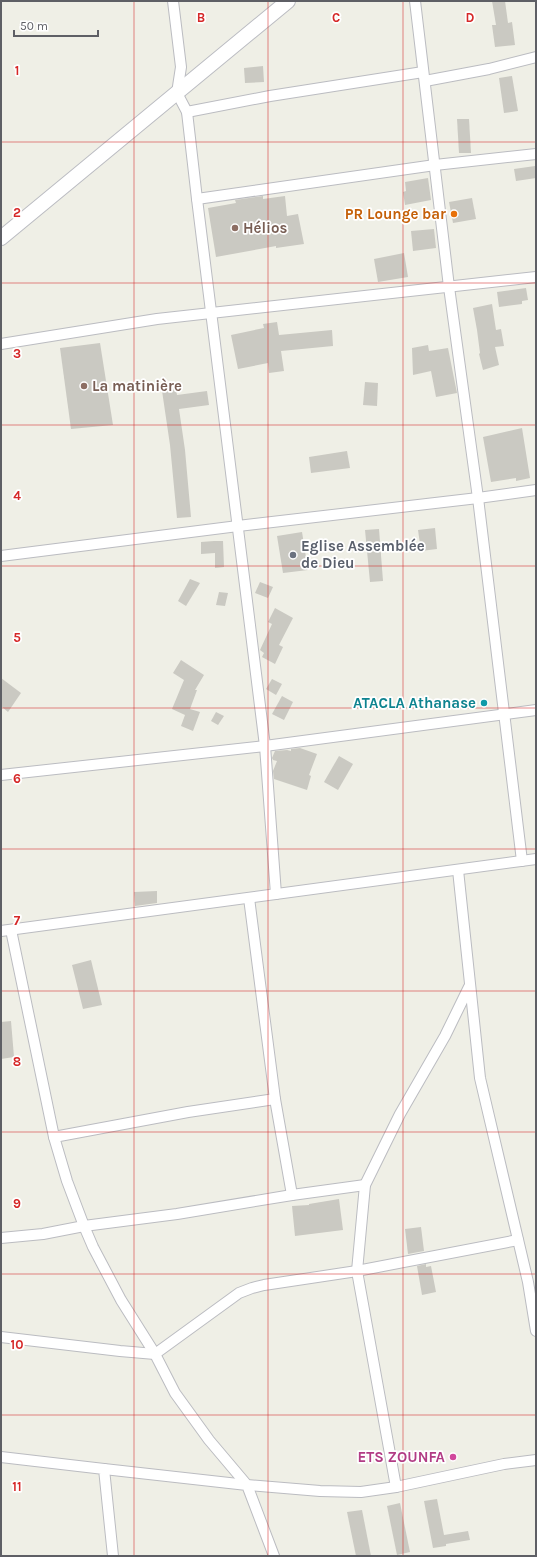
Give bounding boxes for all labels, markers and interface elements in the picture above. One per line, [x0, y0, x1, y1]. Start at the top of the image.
text: B [197, 10, 205, 25]
text: C [332, 10, 340, 25]
text: D [466, 10, 475, 25]
scale bar [14, 12, 98, 38]
text: 50 m [20, 19, 48, 33]
text: 1 [15, 63, 19, 78]
text: 2 [13, 205, 21, 220]
place label: PR Lounge bar [345, 205, 446, 223]
marker: PR Lounge bar [449, 209, 459, 219]
place label: Hélios [243, 219, 288, 237]
marker: Hélios [230, 223, 240, 233]
text: 3 [13, 346, 21, 361]
place label: La matinière [92, 377, 182, 395]
marker: La matinière [79, 381, 89, 391]
text: 4 [13, 488, 21, 503]
place label: Eglise Assemblée de Dieu [301, 537, 425, 572]
marker: Eglise Assemblée de Dieu [288, 550, 298, 560]
text: 5 [13, 630, 21, 645]
place label: ATACLA Athanase [353, 694, 476, 712]
marker: ATACLA Athanase [479, 698, 489, 708]
text: 6 [13, 771, 21, 786]
text: 7 [14, 913, 21, 928]
text: 8 [13, 1054, 21, 1069]
text: 9 [13, 1196, 21, 1211]
text: 10 [11, 1337, 23, 1352]
place label: ETS ZOUNFA [357, 1448, 446, 1466]
marker: ETS ZOUNFA [448, 1452, 458, 1462]
text: 11 [12, 1479, 22, 1494]

